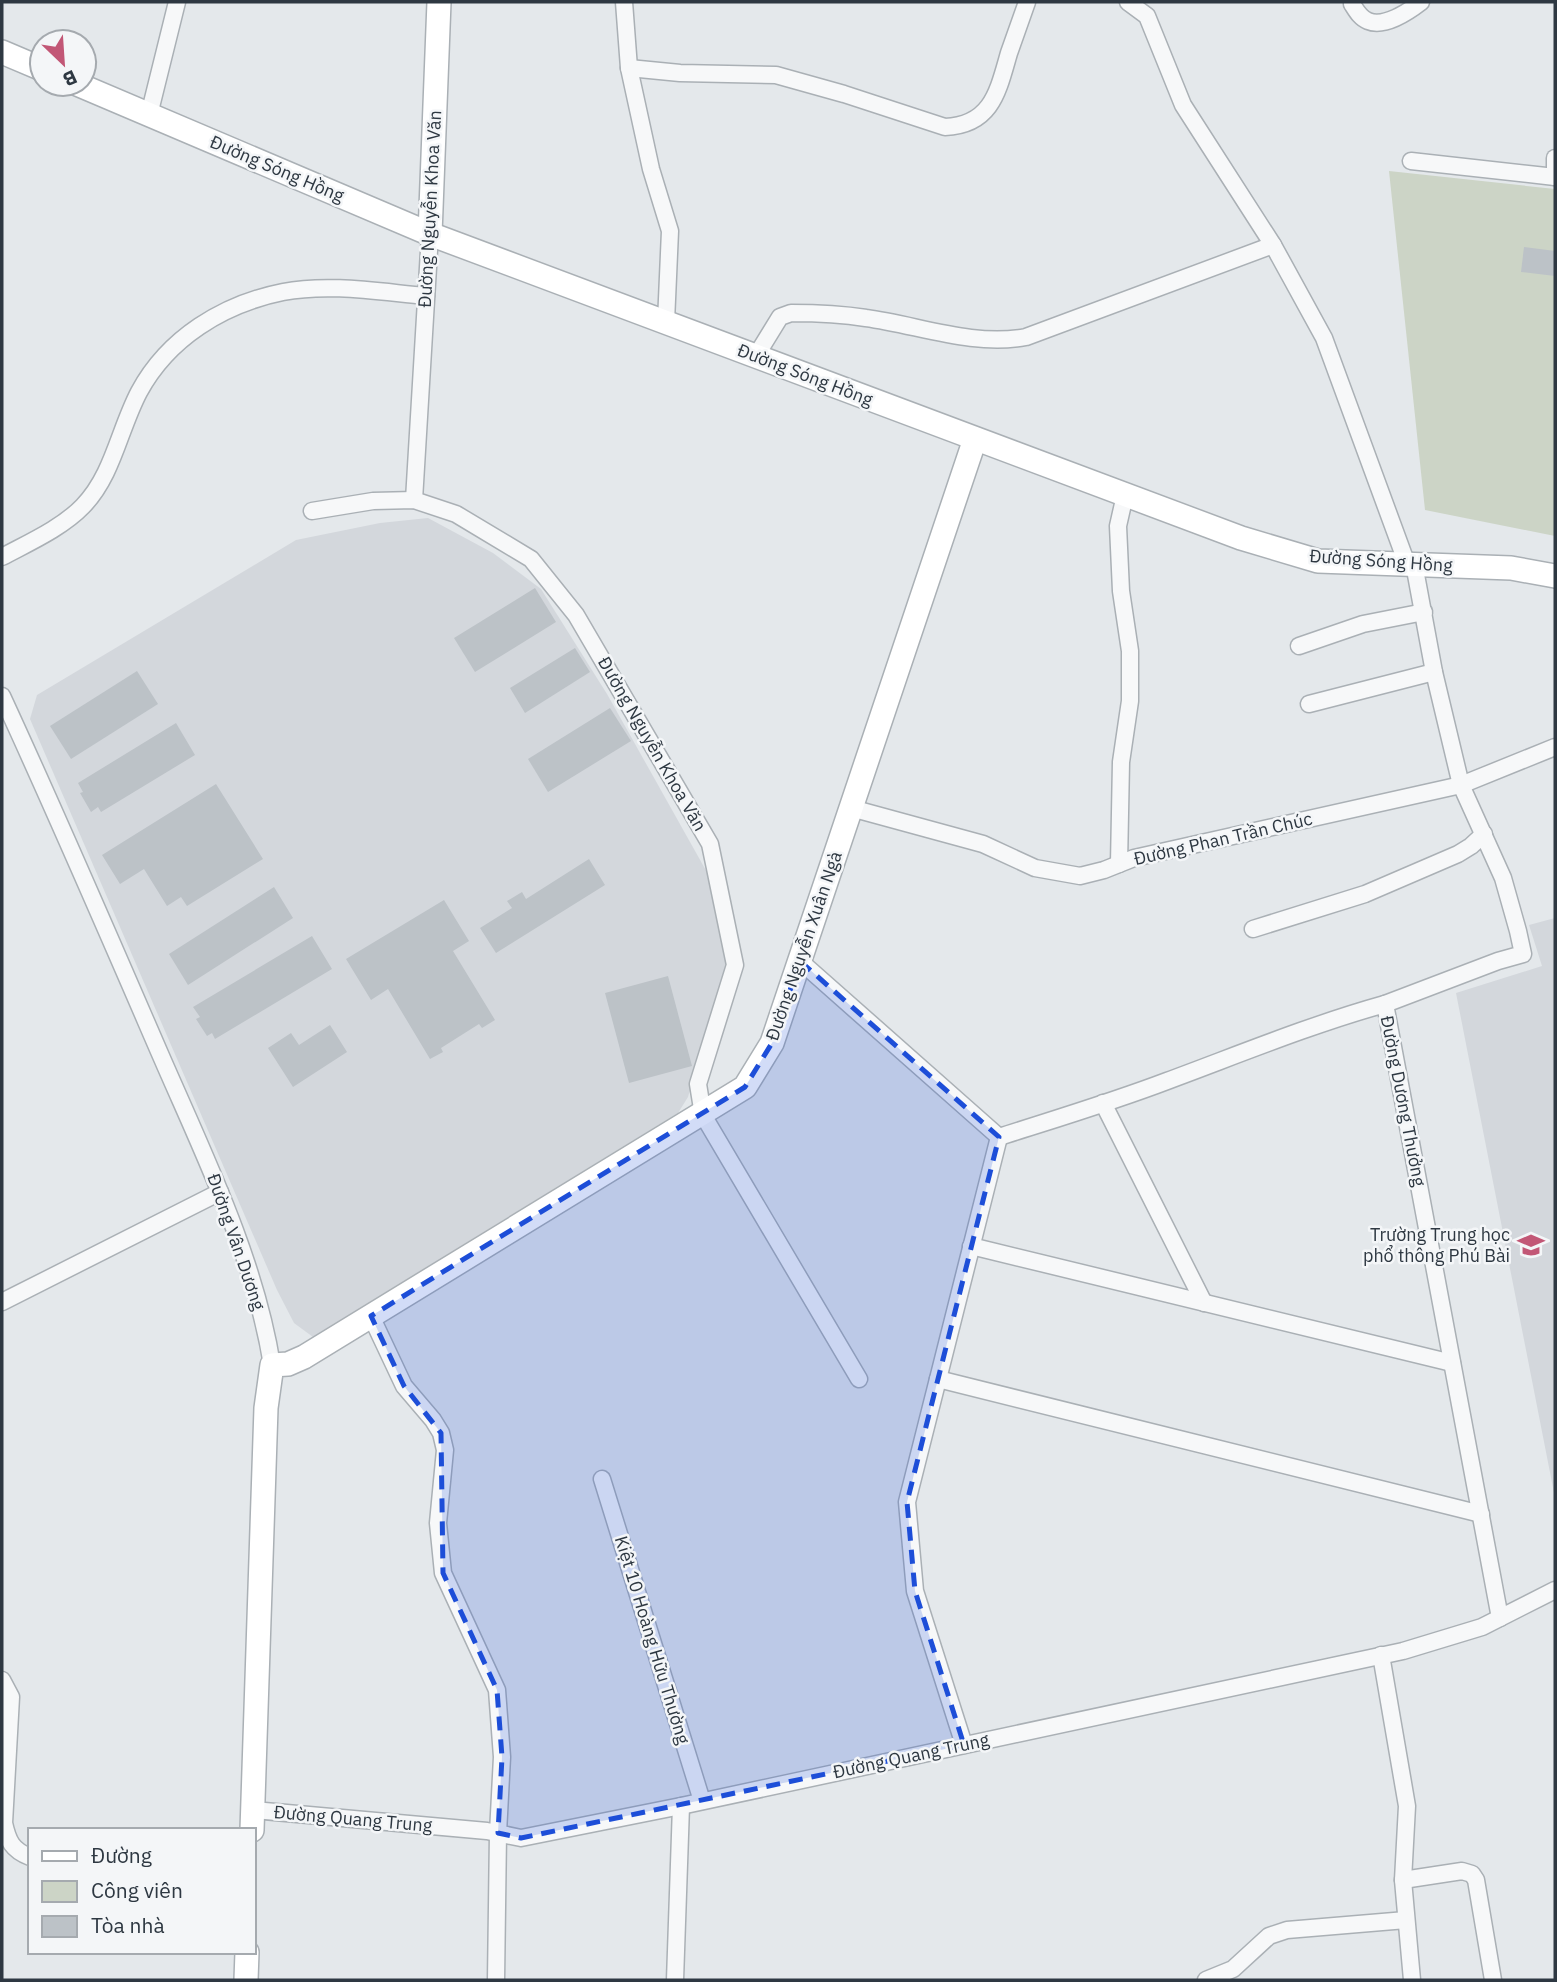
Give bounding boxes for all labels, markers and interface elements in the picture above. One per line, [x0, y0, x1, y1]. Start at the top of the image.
north arrow [28, 28, 98, 98]
text: B [59, 65, 81, 92]
street label: Đường Nguyễn Khoa Văn [413, 110, 446, 308]
street label: Đường Sóng Hồng [207, 130, 348, 207]
street label: Đường Sóng Hồng [734, 338, 877, 411]
street label: Đường Sóng Hồng [1309, 544, 1454, 577]
street label: Đường Nguyễn Khoa Văn [593, 652, 712, 835]
street label: Đường Phan Trần Chúc [1131, 807, 1314, 870]
street label: Đường Nguyễn Xuân Ngà [760, 848, 847, 1044]
street label: Đường Dương Thưởng [1376, 1014, 1431, 1189]
street label: Đường Vân Dương [202, 1170, 271, 1314]
place label: Trường Trung học phổ thông Phú Bài [1363, 1223, 1510, 1267]
school or university icon: Trường Trung học phổ thông Phú Bài [1516, 1230, 1546, 1260]
street label: Kiệt 10 Hoàng Hữu Thường [610, 1533, 695, 1747]
street label: Đường Quang Trung [831, 1728, 992, 1783]
street label: Đường Quang Trung [273, 1800, 434, 1837]
legend [28, 1828, 256, 1954]
text: Đường [91, 1841, 152, 1869]
text: Công viên [91, 1876, 183, 1904]
text: Tòa nhà [91, 1911, 165, 1939]

